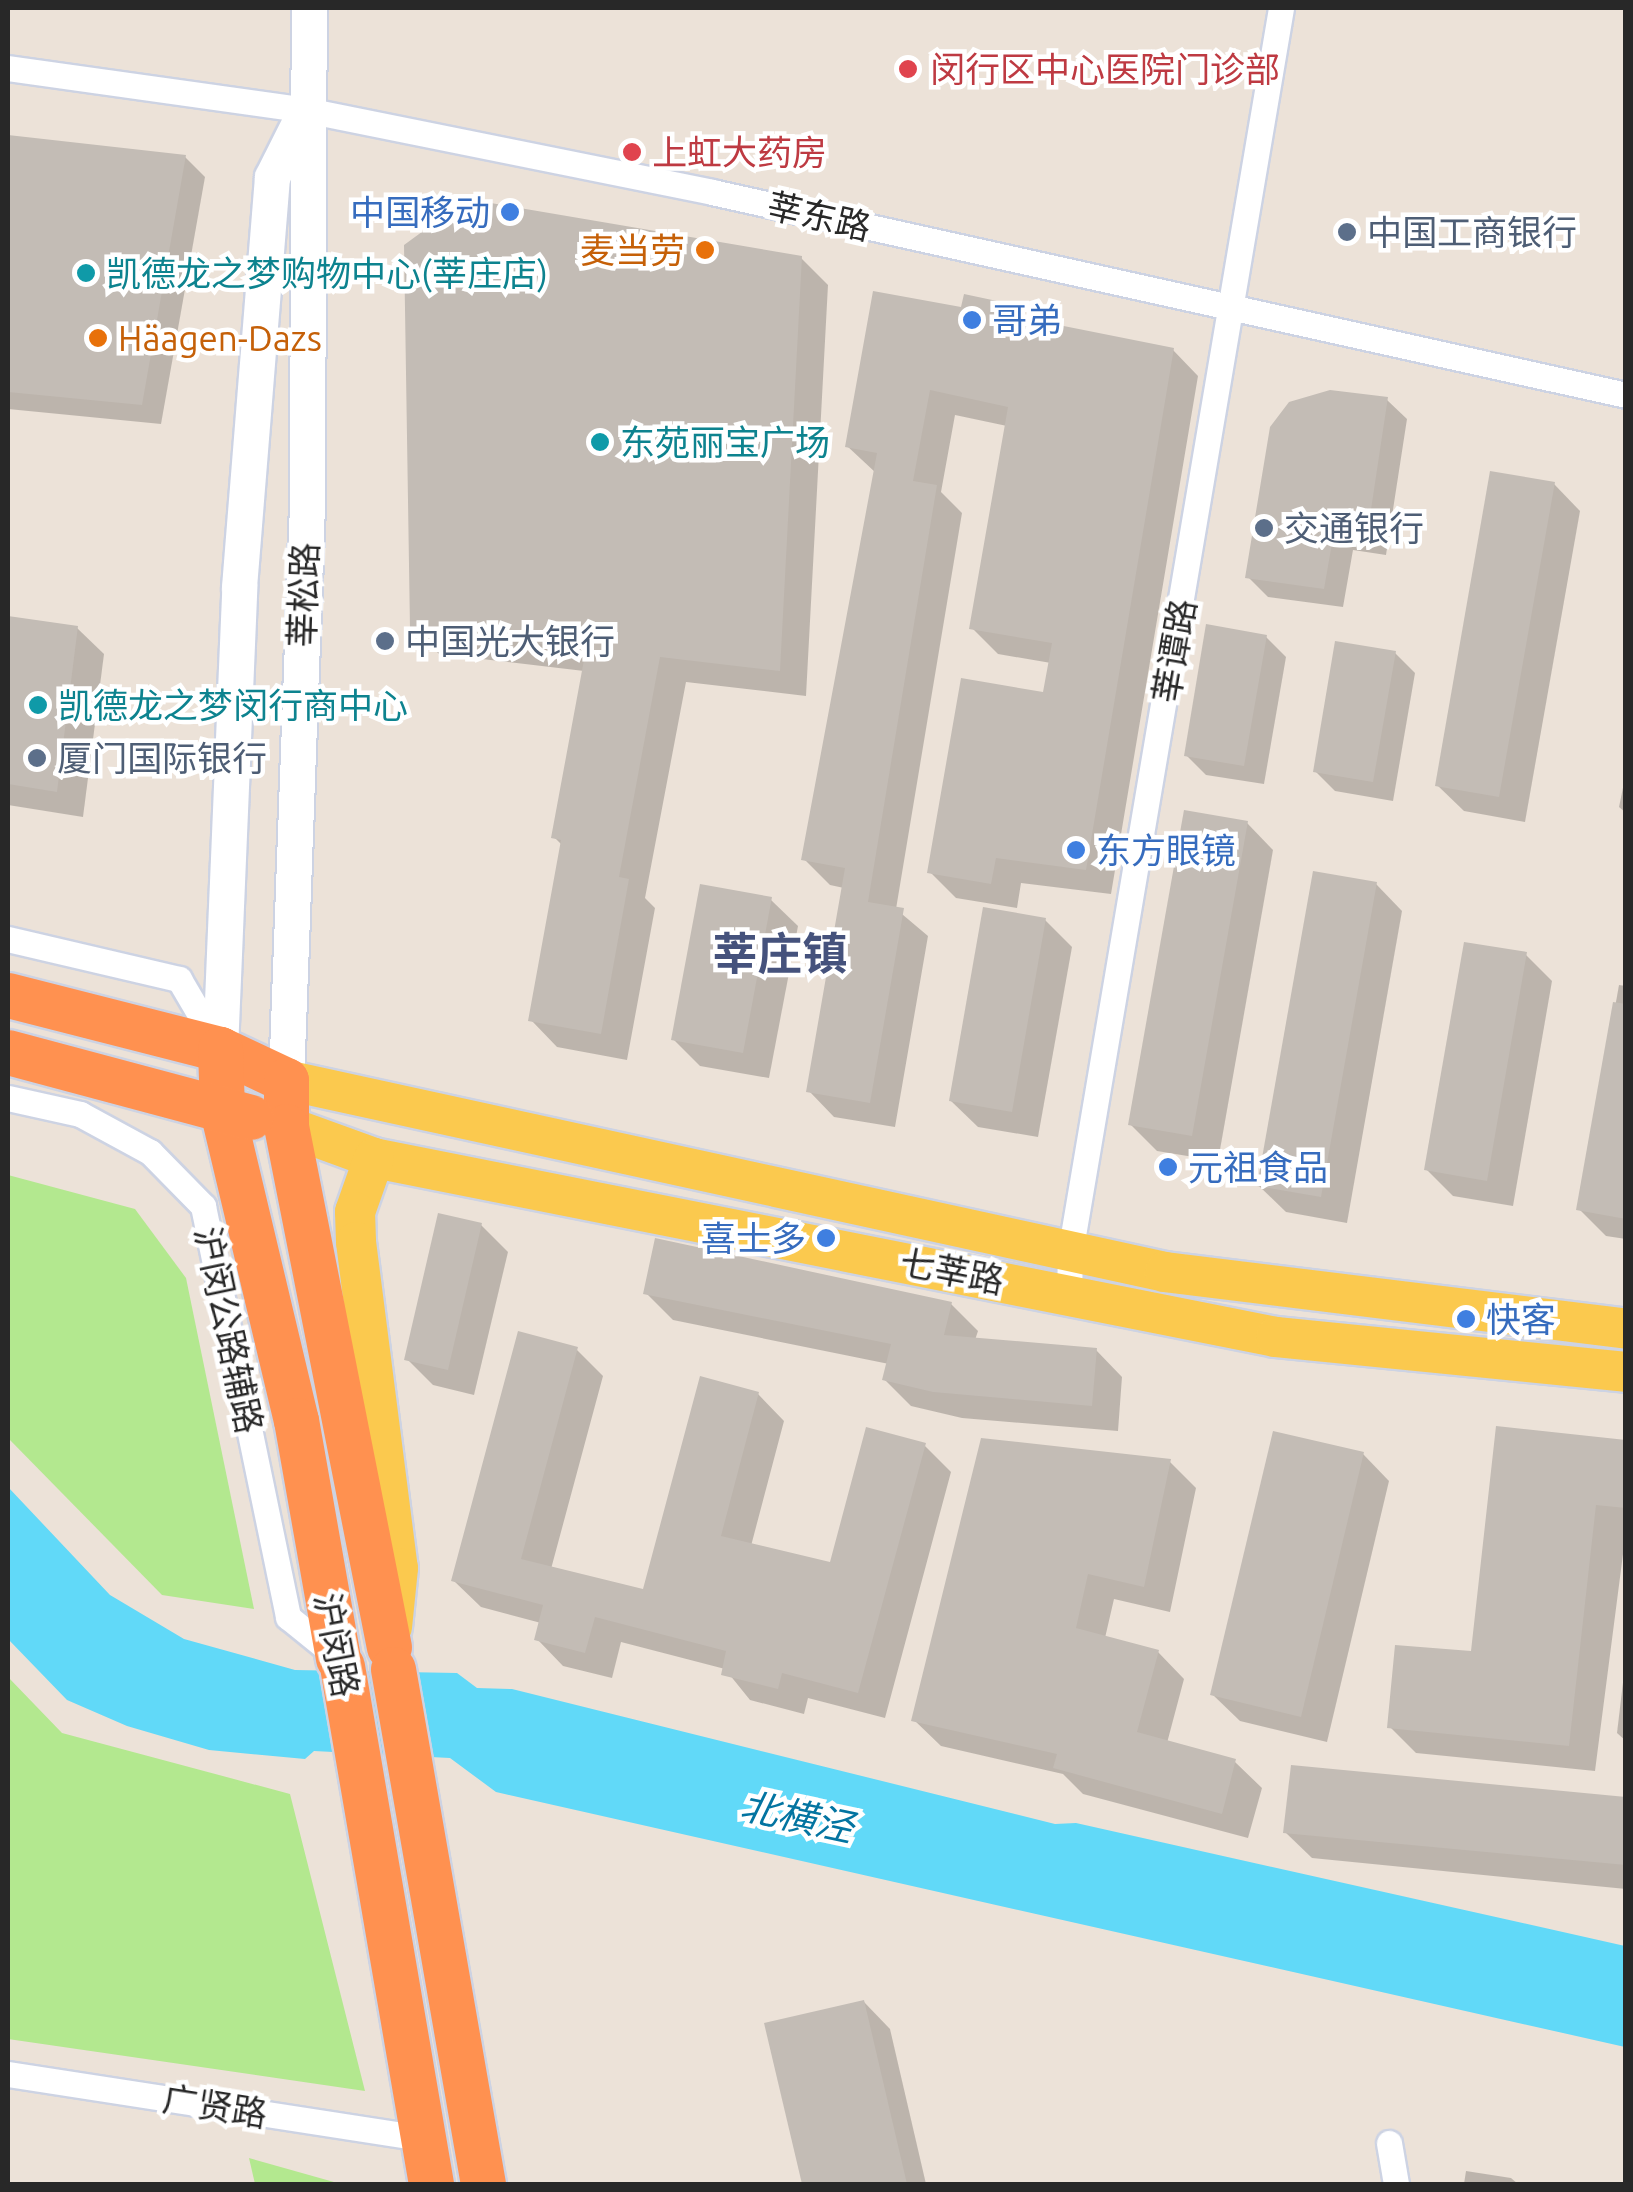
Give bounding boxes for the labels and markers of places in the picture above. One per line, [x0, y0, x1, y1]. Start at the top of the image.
place label: 闵行区中心医院门诊部 [930, 48, 1280, 90]
marker: 闵行区中心医院门诊部 [895, 56, 921, 82]
place label: 上虹大药房 [652, 131, 827, 173]
marker: 上虹大药房 [621, 141, 643, 163]
place label: 中国移动 [350, 191, 490, 233]
marker: 中国移动 [499, 201, 521, 223]
place label: 中国工商银行 [1367, 211, 1577, 253]
marker: 中国工商银行 [1336, 221, 1358, 243]
place label: 麦当劳 [580, 229, 685, 271]
marker: 麦当劳 [694, 239, 716, 261]
place label: 凯德龙之梦购物中心(莘庄店) [106, 252, 548, 294]
marker: 凯德龙之梦购物中心(莘庄店) [75, 262, 97, 284]
place label: 哥弟 [992, 299, 1062, 341]
marker: 哥弟 [961, 309, 983, 331]
place label: Häagen-Dazs [118, 317, 322, 359]
marker: Häagen-Dazs [87, 327, 109, 349]
place label: 东苑丽宝广场 [620, 421, 830, 463]
marker: 东苑丽宝广场 [589, 431, 611, 453]
place label: 交通银行 [1284, 507, 1424, 549]
marker: 交通银行 [1253, 517, 1275, 539]
place label: 中国光大银行 [405, 620, 615, 662]
marker: 中国光大银行 [374, 630, 396, 652]
place label: 凯德龙之梦闵行商中心 [58, 684, 408, 726]
marker: 凯德龙之梦闵行商中心 [27, 694, 49, 716]
place label: 厦门国际银行 [57, 737, 267, 779]
marker: 厦门国际银行 [26, 747, 48, 769]
place label: 东方眼镜 [1096, 829, 1236, 871]
marker: 东方眼镜 [1065, 839, 1087, 861]
place label: 元祖食品 [1188, 1146, 1328, 1188]
marker: 元祖食品 [1157, 1156, 1179, 1178]
place label: 喜士多 [701, 1217, 806, 1259]
marker: 喜士多 [815, 1227, 837, 1249]
place label: 快客 [1486, 1298, 1556, 1340]
marker: 快客 [1455, 1308, 1477, 1330]

